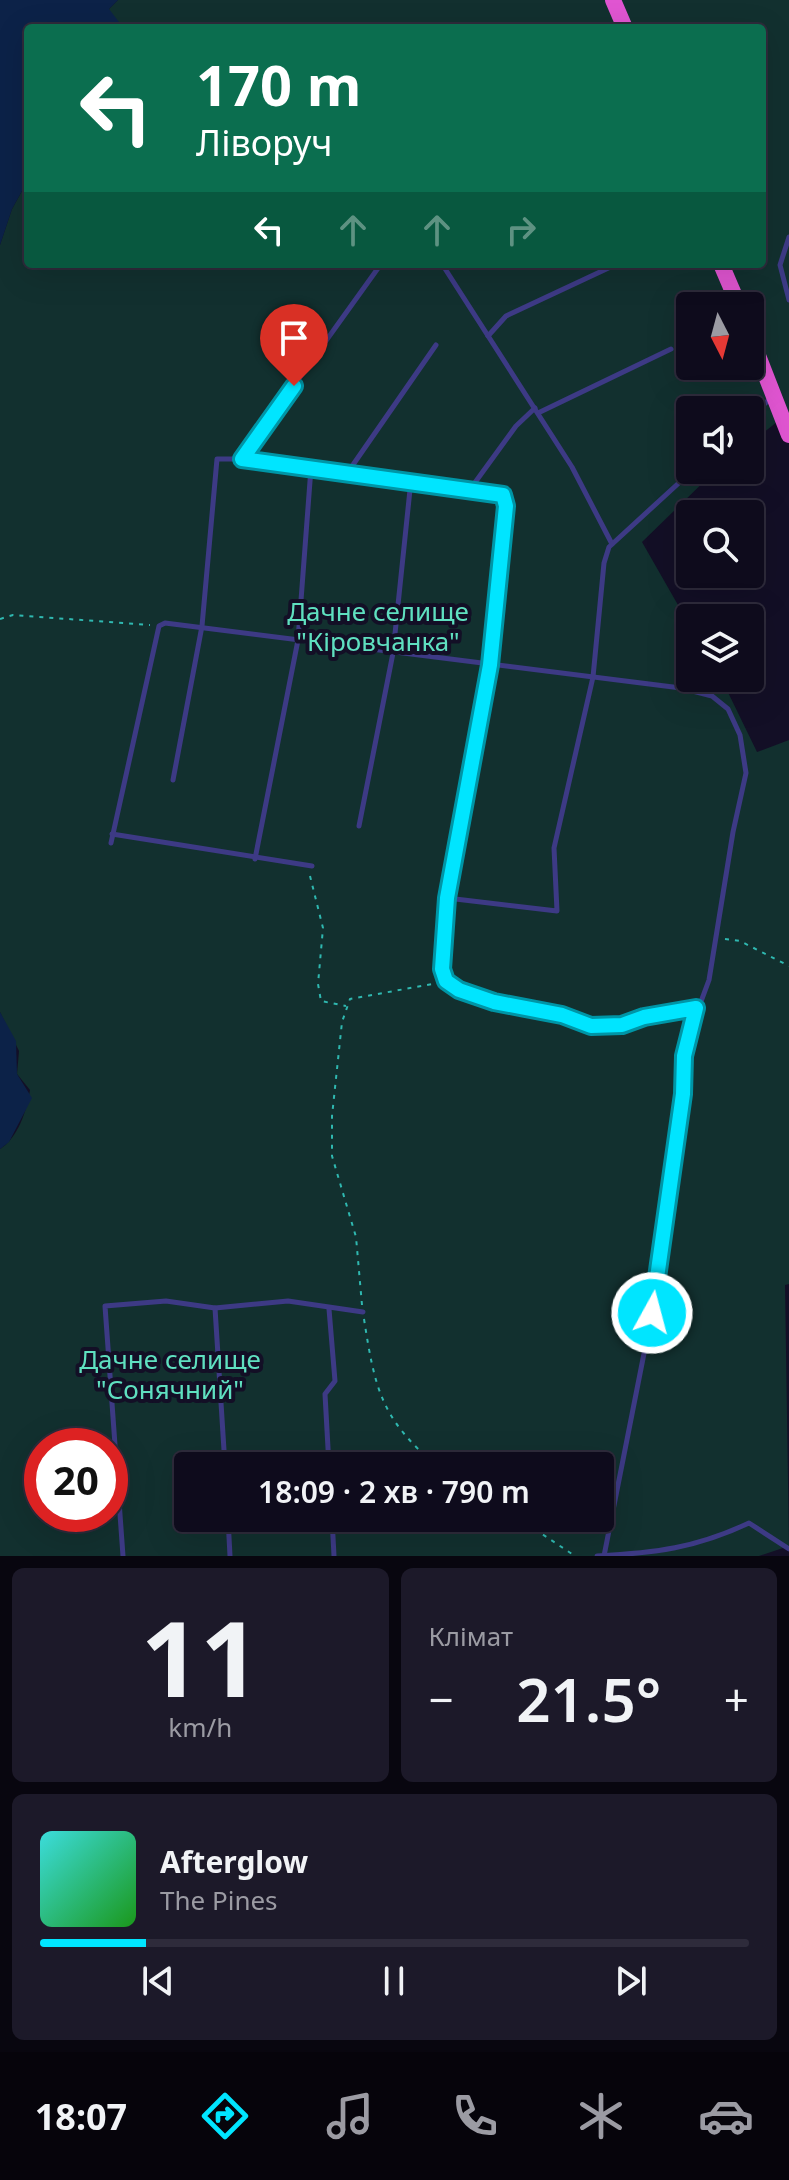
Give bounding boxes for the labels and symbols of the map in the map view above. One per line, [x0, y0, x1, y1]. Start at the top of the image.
north arrow [676, 292, 764, 380]
pin [260, 304, 328, 386]
park label: Дачне селище "Кіровчанка" [287, 593, 469, 659]
position arrow [610, 1271, 694, 1355]
park label: Дачне селище "Сонячний" [79, 1341, 261, 1407]
speed limit sign: 20 [24, 1428, 128, 1532]

